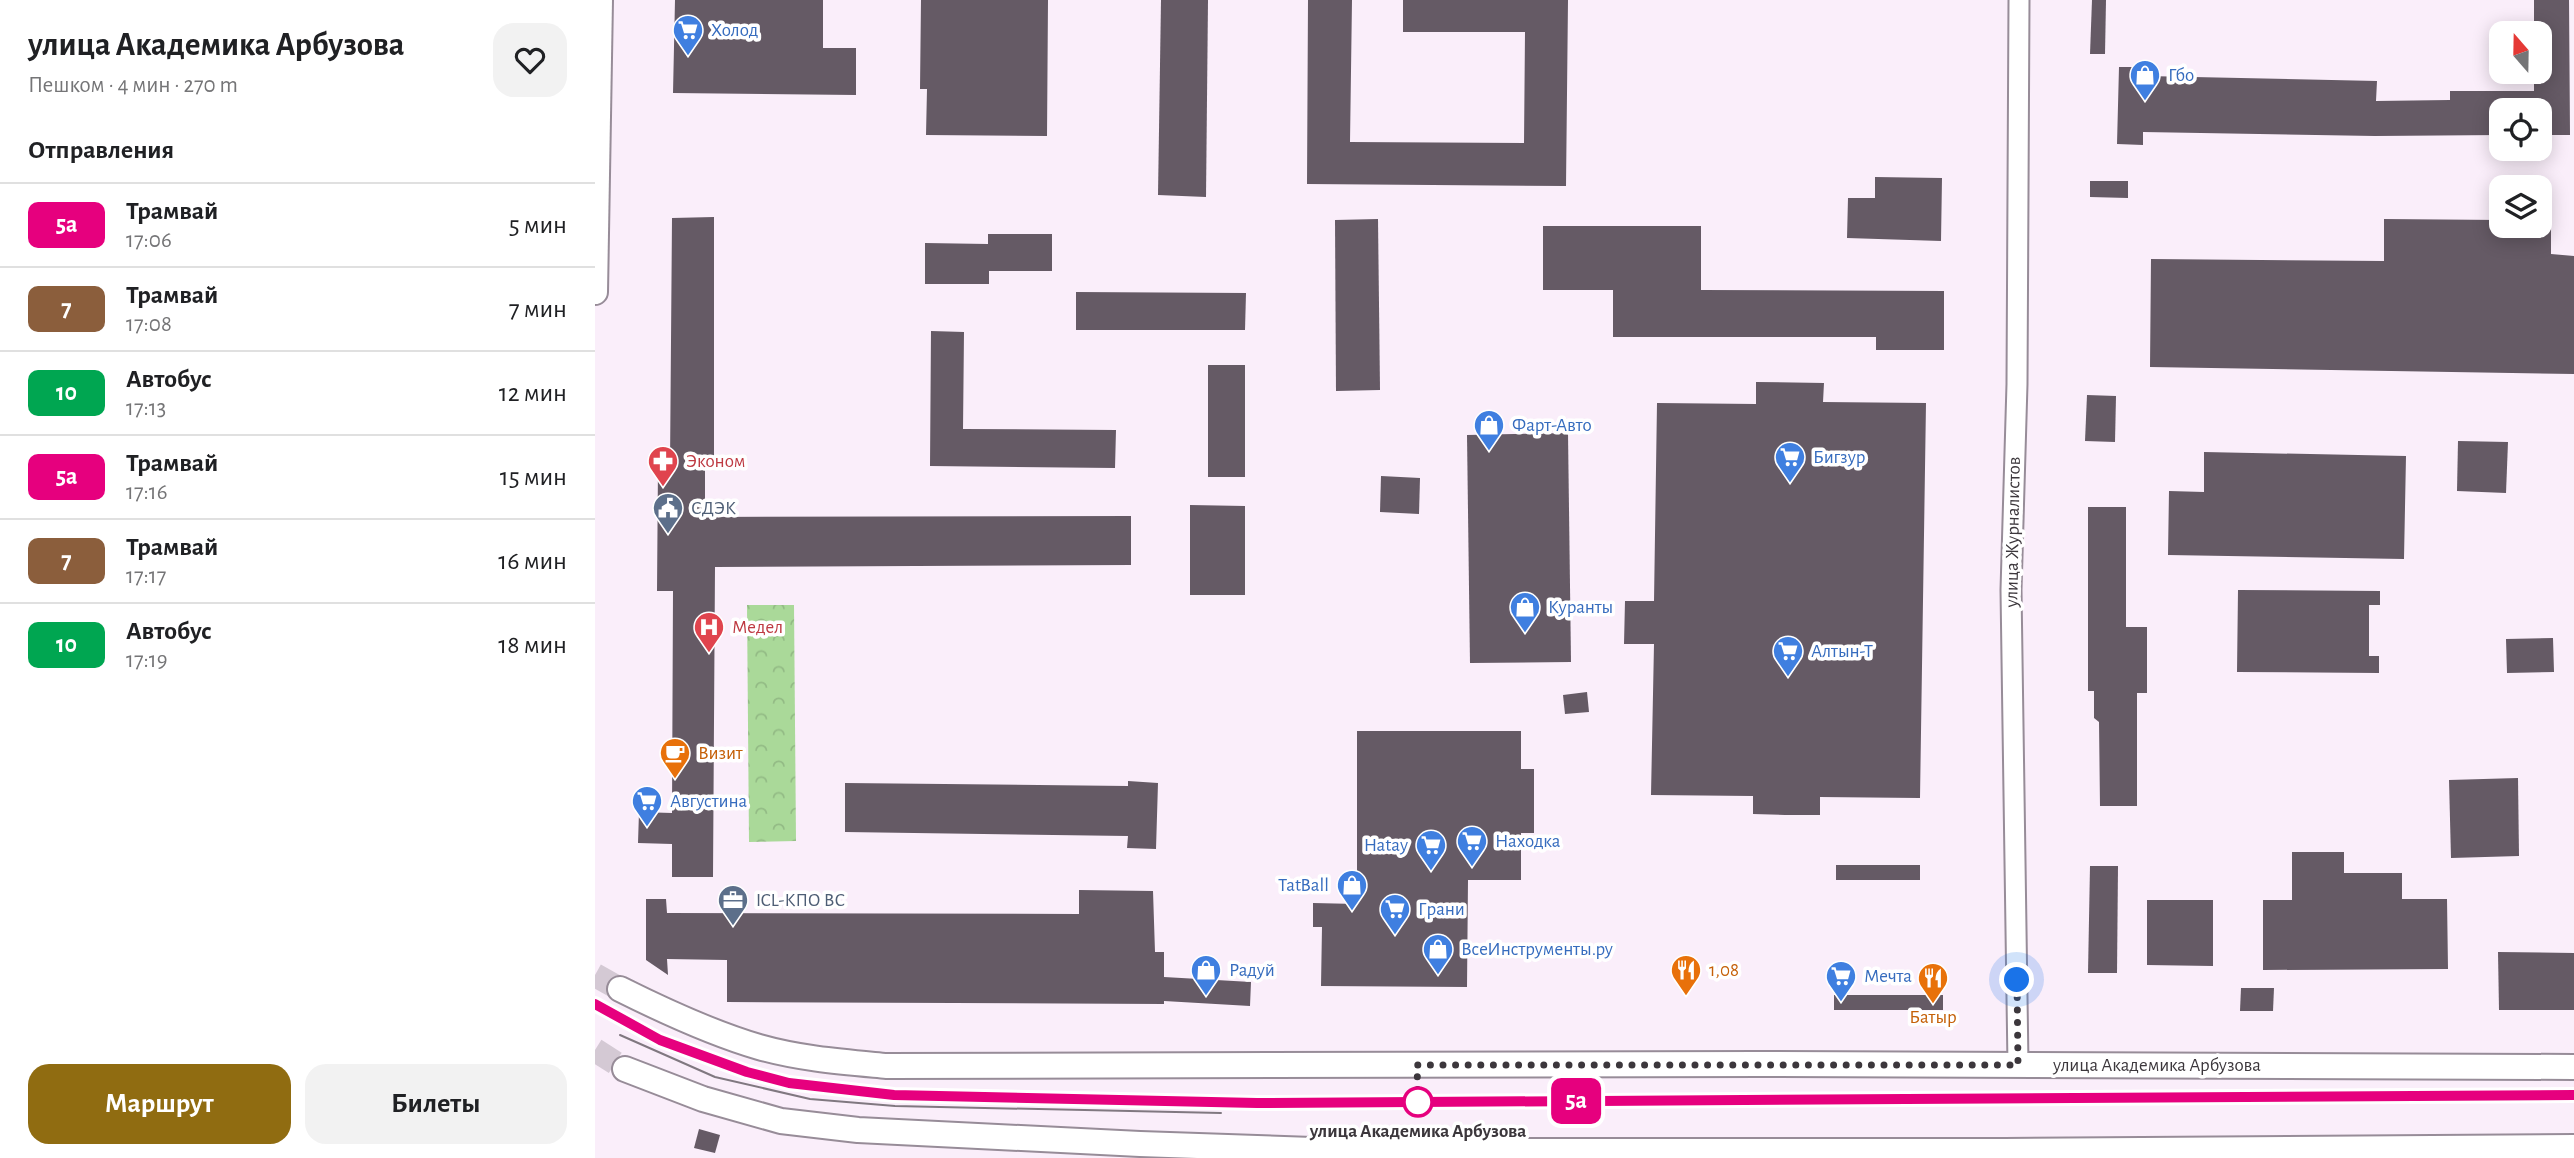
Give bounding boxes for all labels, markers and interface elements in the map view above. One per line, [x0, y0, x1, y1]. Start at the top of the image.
supermarket icon: Холод [671, 13, 705, 57]
place label: Холод [711, 21, 758, 40]
north arrow [2489, 21, 2551, 84]
map controls [2489, 21, 2552, 238]
button: heart [493, 23, 567, 97]
text: улица Академика Арбузова [28, 29, 404, 62]
shop icon: Гбо [2128, 58, 2162, 102]
place label: Гбо [2168, 66, 2194, 85]
text: Пешком · 4 мин · 270 m [28, 74, 238, 97]
button: locate [2489, 98, 2552, 161]
text: Отправления [28, 137, 174, 163]
button: layers [2489, 175, 2552, 238]
text: Трамвай [126, 198, 218, 224]
text: 5 мин [509, 212, 567, 238]
text: 5а [56, 213, 77, 237]
text: 17:06 [126, 229, 172, 252]
text: Трамвай [126, 282, 218, 308]
text: 7 мин [509, 296, 567, 322]
text: 7 [61, 297, 72, 321]
text: 17:08 [126, 313, 172, 336]
text: Автобус [126, 366, 212, 392]
text: 12 мин [499, 380, 567, 406]
text: 10 [56, 381, 77, 405]
text: 17:13 [126, 397, 166, 420]
shop icon: Фарт-Авто [1472, 408, 1506, 452]
place label: Фарт-Авто [1512, 416, 1592, 435]
supermarket icon: Бигзур [1773, 440, 1807, 484]
pharmacy icon: Эконом [646, 444, 680, 488]
place label: Бигзур [1813, 448, 1865, 467]
text: Трамвай [126, 450, 218, 476]
place label: Эконом [686, 452, 745, 471]
street label: улица Журналистов [2002, 456, 2024, 609]
text: 15 мин [500, 464, 567, 490]
text: 5а [56, 465, 77, 489]
text: 17:16 [126, 481, 168, 504]
public building icon: СДЭК [651, 491, 685, 535]
place label: СДЭК [691, 499, 736, 518]
text: Трамвай [126, 534, 218, 560]
text: 16 мин [498, 548, 567, 574]
text: 7 [61, 549, 72, 573]
text: 17:17 [126, 565, 166, 588]
shop icon: Куранты [1508, 590, 1542, 634]
place label: Куранты [1548, 598, 1613, 617]
hospital icon: Медел [692, 610, 726, 654]
text: Автобус [126, 618, 212, 644]
place label: Медел [732, 618, 783, 637]
text: 18 мин [498, 632, 567, 658]
text: 10 [56, 633, 77, 657]
supermarket icon: Алтын-Т [1771, 634, 1805, 678]
place label: Алтын-Т [1811, 642, 1873, 661]
text: 17:19 [126, 649, 168, 672]
cafe icon: Визит [658, 736, 692, 780]
place label: Визит [698, 744, 743, 763]
supermarket icon: Августина [630, 784, 664, 828]
place label: Августина [670, 792, 748, 811]
supermarket icon: Находка [1455, 824, 1489, 868]
supermarket icon: Hatay [1414, 828, 1448, 872]
place label: Находка [1495, 832, 1561, 851]
place label: Hatay [1364, 836, 1408, 855]
shop icon: TatBall [1335, 868, 1369, 912]
place label: TatBall [1278, 876, 1329, 895]
office icon: ICL-КПО ВС [716, 883, 750, 927]
place label: ICL-КПО ВС [756, 891, 845, 910]
supermarket icon: Грани [1378, 892, 1412, 936]
place label: Грани [1418, 900, 1465, 919]
shop icon: ВсеИнструменты.ру [1421, 932, 1455, 976]
place label: ВсеИнструменты.ру [1461, 940, 1613, 959]
shop icon: Радуй [1189, 953, 1223, 997]
restaurant icon: 1,08 [1669, 953, 1703, 997]
supermarket icon: Мечта [1824, 959, 1858, 1003]
place label: Радуй [1229, 961, 1275, 980]
place label: 1,08 [1709, 961, 1739, 980]
restaurant icon: Батыр [1916, 961, 1950, 1005]
your location [1999, 962, 2034, 997]
place label: Мечта [1864, 967, 1912, 986]
place label: Батыр [1909, 1008, 1957, 1027]
street label: улица Академика Арбузова [2052, 1056, 2261, 1075]
button: Маршрут [28, 1064, 291, 1144]
button: Билеты [305, 1064, 567, 1144]
line badge: 5а [1545, 1078, 1607, 1124]
marker: улица Академика Арбузова [1403, 1087, 1433, 1117]
text: 5а [1565, 1089, 1587, 1113]
place label: улица Академика Арбузова [1309, 1122, 1526, 1141]

